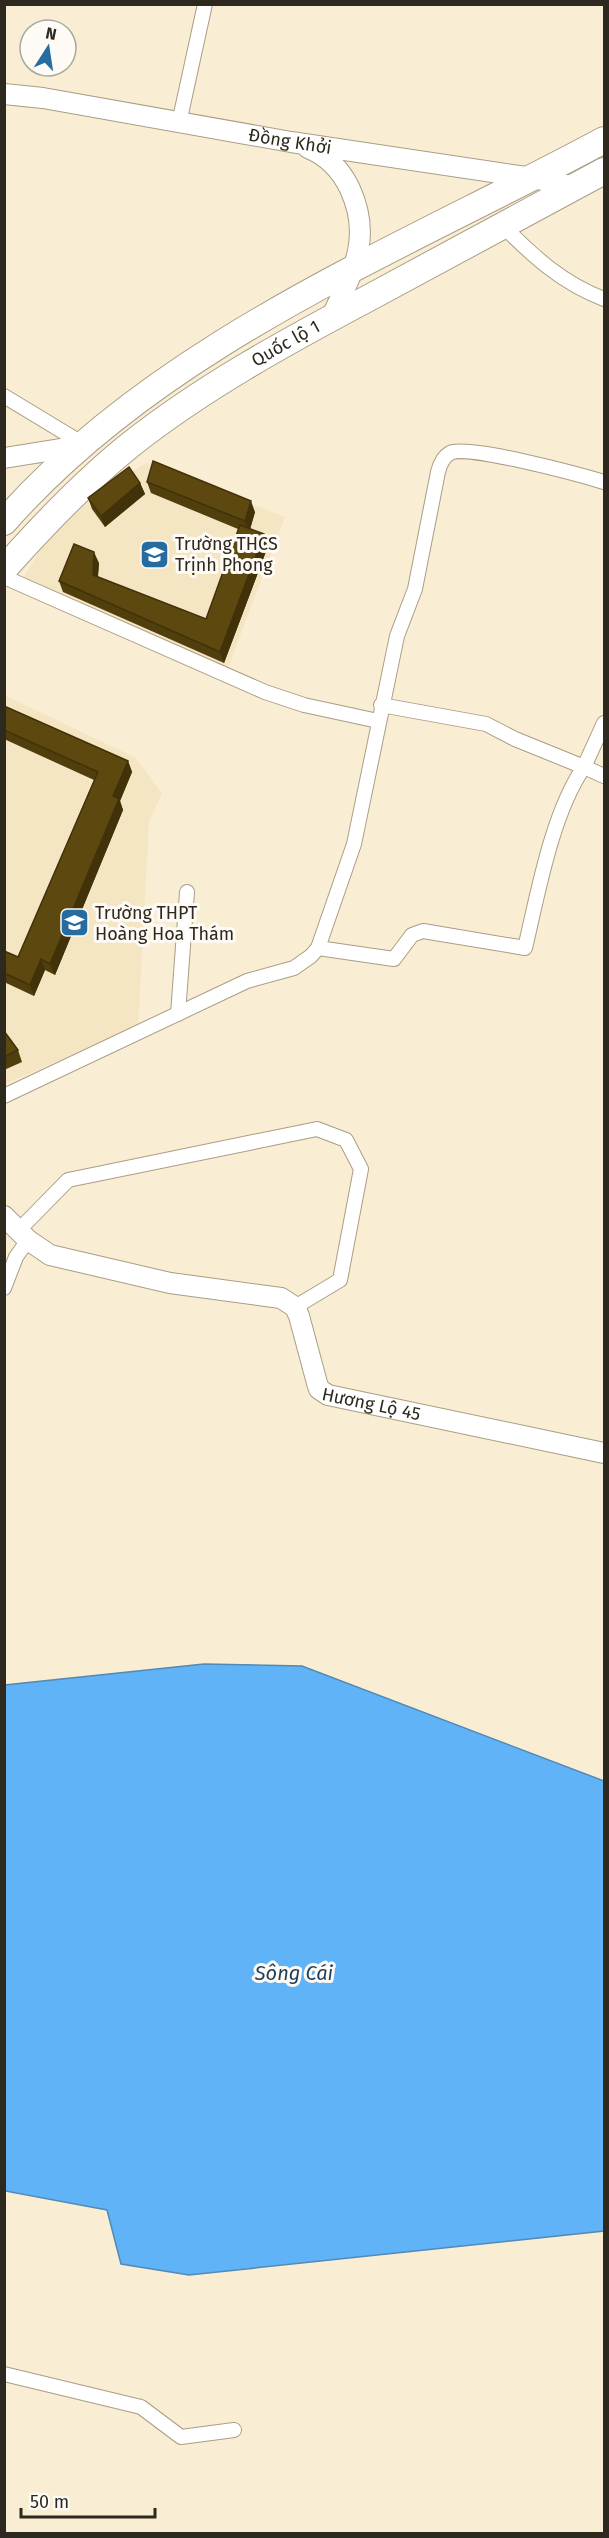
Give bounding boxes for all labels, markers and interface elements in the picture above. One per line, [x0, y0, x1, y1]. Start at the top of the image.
north arrow [18, 18, 78, 78]
text: N [44, 23, 58, 44]
street label: Đồng Khởi [247, 124, 333, 159]
street label: Quốc lộ 1 [247, 315, 324, 371]
place label: Trường THCS Trịnh Phong [175, 533, 278, 576]
school or university icon: Trường THCS Trịnh Phong [138, 538, 170, 570]
place label: Trường THPT Hoàng Hoa Thám [95, 902, 234, 945]
school or university icon: Trường THPT Hoàng Hoa Thám [58, 907, 90, 939]
street label: Hương Lộ 45 [320, 1383, 423, 1425]
water label: Sông Cái [254, 1961, 334, 1985]
scale bar [21, 2481, 154, 2519]
text: 50 m [30, 2491, 69, 2513]

